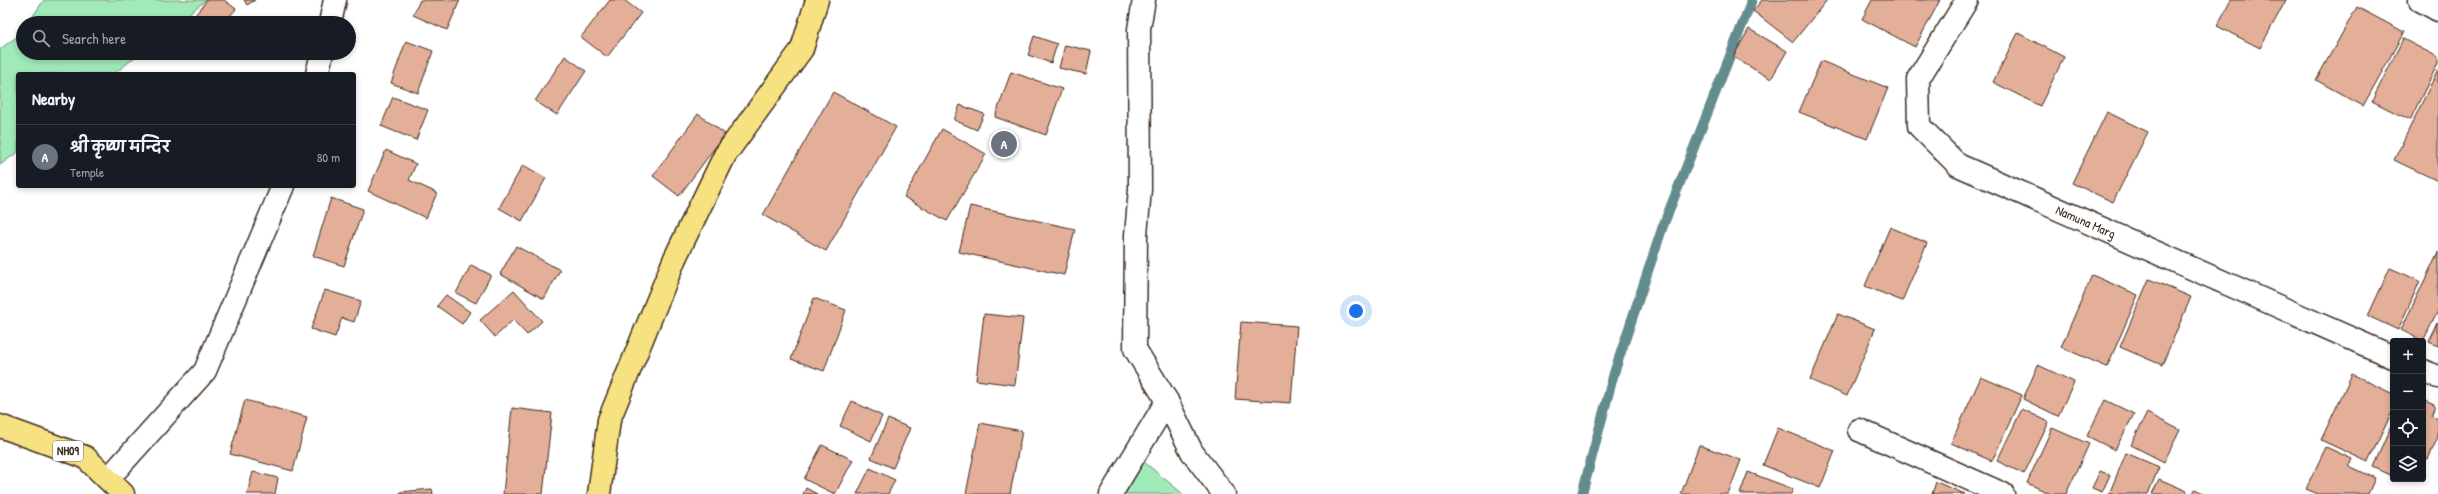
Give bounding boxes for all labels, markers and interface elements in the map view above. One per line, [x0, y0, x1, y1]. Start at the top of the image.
search box [16, 16, 356, 60]
icon: search [30, 27, 52, 49]
text: Search here [62, 28, 126, 49]
text: Nearby [32, 87, 75, 110]
pin: A [991, 129, 1017, 159]
text: श्री कृष्ण मन्दिर [70, 136, 170, 157]
text: A [42, 148, 48, 166]
text: 80 m [317, 148, 340, 166]
text: Temple [70, 163, 104, 181]
street label: Namuna Marg [2053, 200, 2119, 243]
your location [1346, 301, 1366, 321]
map controls [2390, 338, 2426, 482]
button: + [2390, 338, 2426, 374]
button: − [2390, 374, 2426, 410]
button: locate [2390, 410, 2426, 446]
road number: NH09 [53, 441, 83, 461]
button: layers [2390, 446, 2426, 482]

